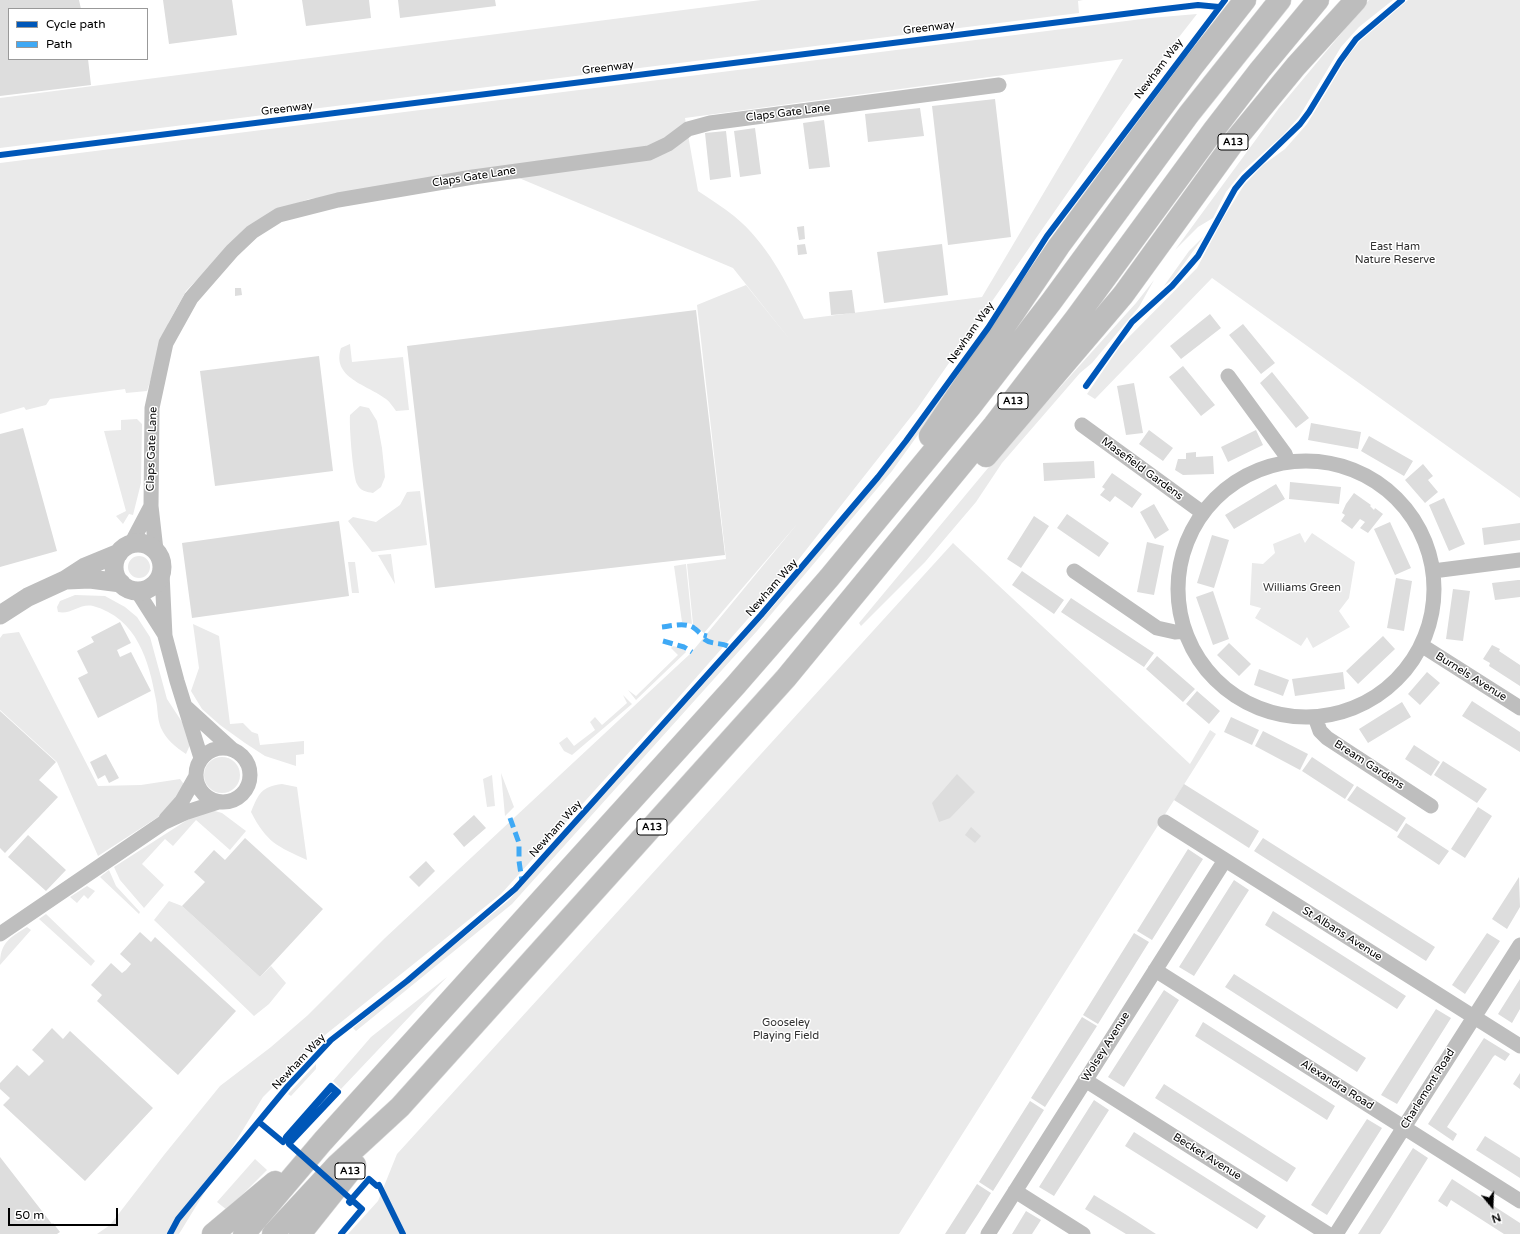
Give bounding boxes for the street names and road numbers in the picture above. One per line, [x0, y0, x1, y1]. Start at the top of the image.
street label: Greenway [902, 18, 956, 38]
street label: Newham Way [1132, 36, 1186, 102]
street label: Greenway [581, 58, 635, 78]
street label: Greenway [260, 99, 314, 119]
street label: Claps Gate Lane [745, 101, 831, 125]
road number: A13 [1218, 134, 1248, 150]
street label: Claps Gate Lane [431, 164, 517, 190]
street label: Newham Way [945, 300, 997, 366]
road number: A13 [998, 393, 1028, 409]
street label: Claps Gate Lane [144, 406, 160, 492]
street label: Masefield Gardens [1099, 435, 1185, 503]
street label: Newham Way [743, 556, 801, 620]
street label: Burnels Avenue [1433, 650, 1509, 704]
street label: Bream Gardens [1332, 737, 1406, 793]
street label: Newham Way [527, 798, 585, 860]
road number: A13 [637, 819, 667, 835]
street label: St Albans Avenue [1300, 904, 1384, 964]
street label: Wolsey Avenue [1079, 1010, 1133, 1084]
street label: Newham Way [270, 1031, 328, 1093]
street label: Charlemont Road [1398, 1047, 1458, 1131]
street label: Alexandra Road [1298, 1057, 1376, 1113]
street label: Becket Avenue [1170, 1131, 1244, 1183]
road number: A13 [335, 1163, 365, 1179]

